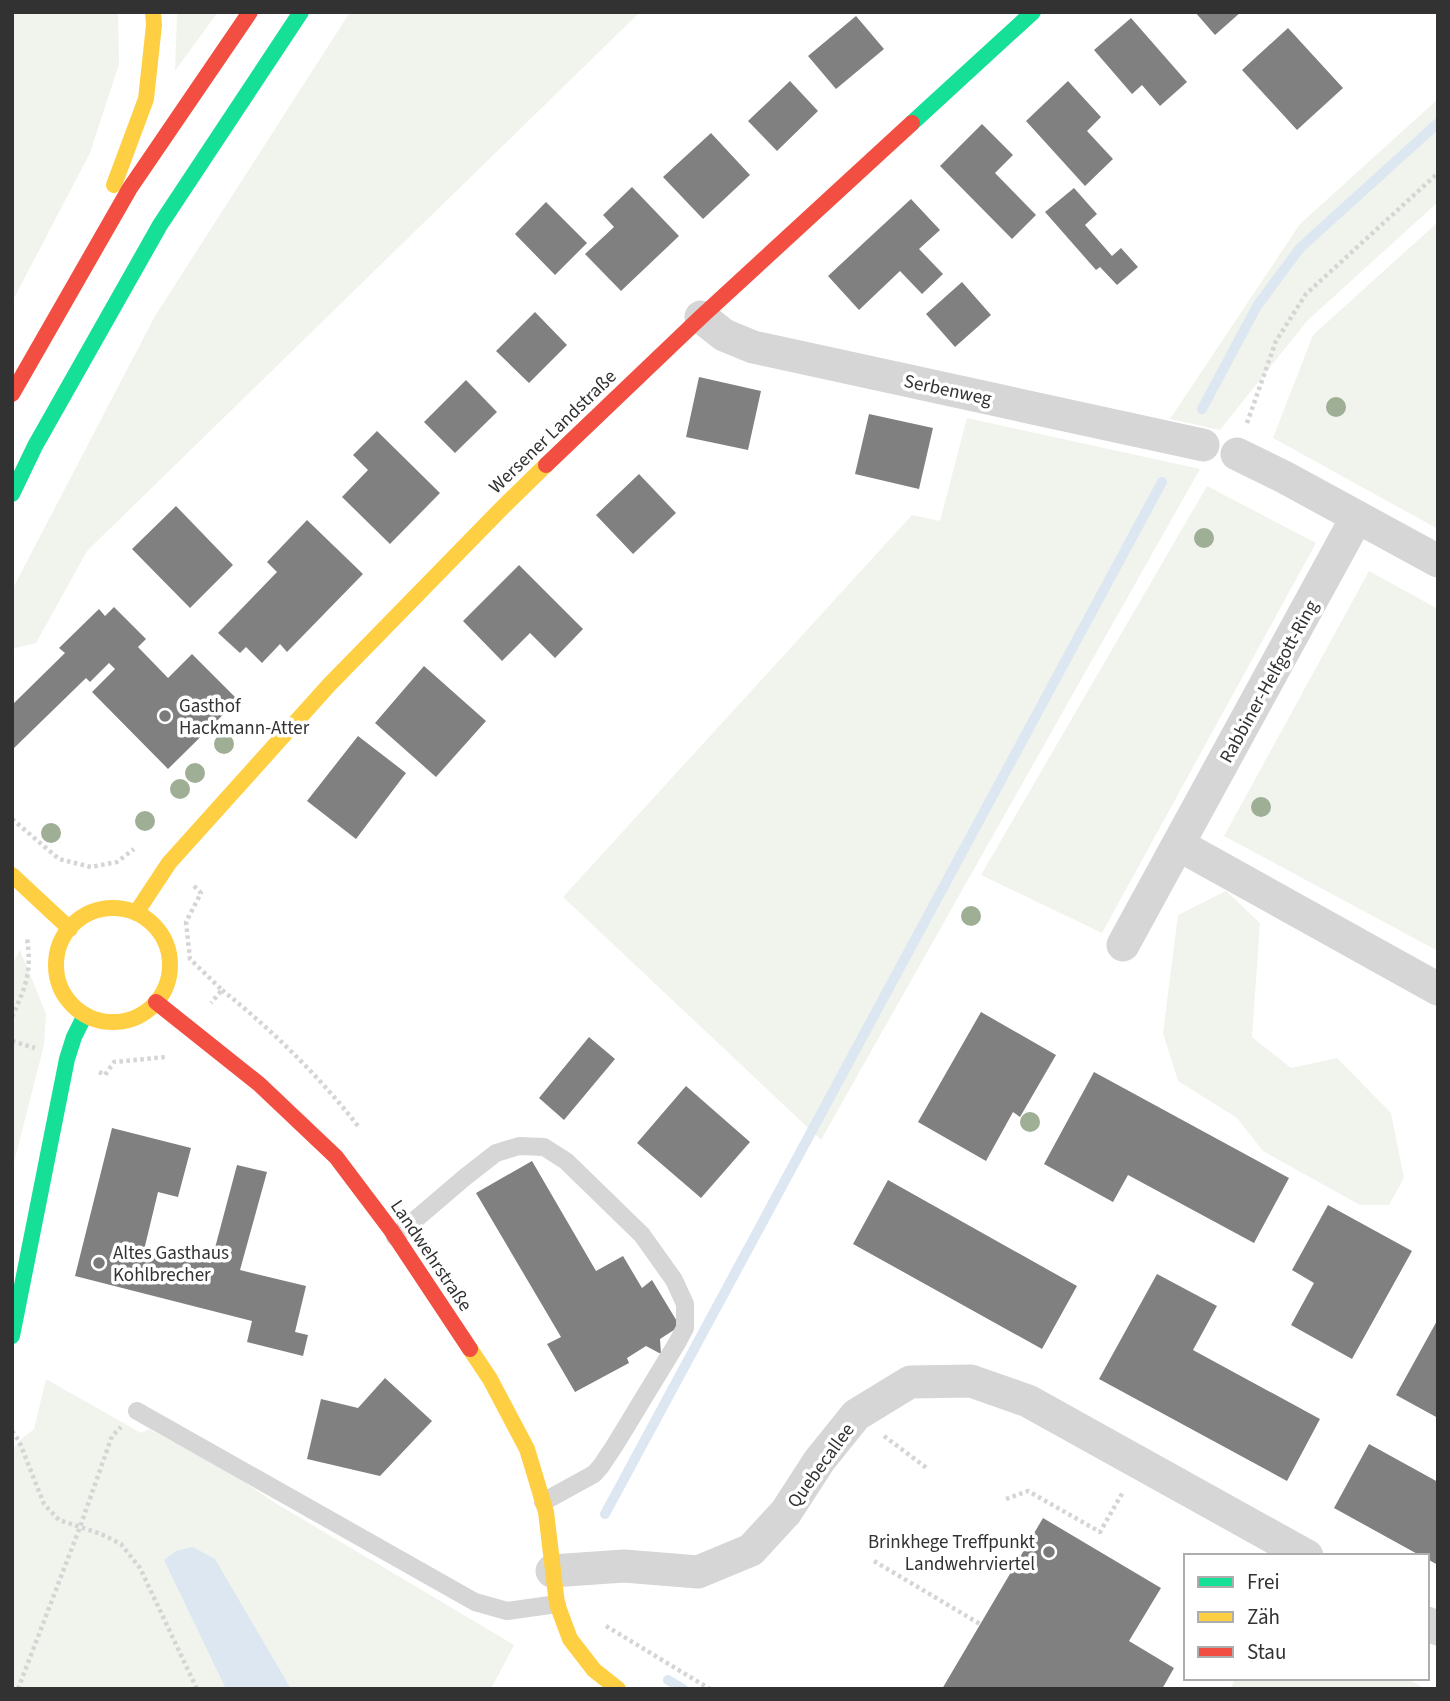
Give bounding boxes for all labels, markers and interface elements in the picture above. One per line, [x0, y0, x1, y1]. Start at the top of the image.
street label: Wersener Landstraße [483, 364, 623, 500]
street label: Serbenweg [901, 368, 994, 413]
street label: Rabbiner-Helfgott-Ring [1213, 595, 1326, 768]
place label: Gasthof Hackmann-Atter [179, 693, 310, 742]
marker: Gasthof Hackmann-Atter [157, 708, 173, 724]
street label: Landwehrstraße [383, 1195, 478, 1317]
place label: Altes Gasthaus Kohlbrecher [113, 1240, 229, 1289]
marker: Altes Gasthaus Kohlbrecher [91, 1255, 107, 1271]
street label: Quebecallee [781, 1418, 861, 1514]
place label: Brinkhege Treffpunkt Landwehrviertel [868, 1529, 1036, 1578]
marker: Brinkhege Treffpunkt Landwehrviertel [1041, 1544, 1057, 1560]
legend [1184, 1554, 1429, 1680]
text: Frei [1247, 1567, 1280, 1597]
text: Zäh [1247, 1602, 1280, 1632]
text: Stau [1247, 1637, 1286, 1667]

